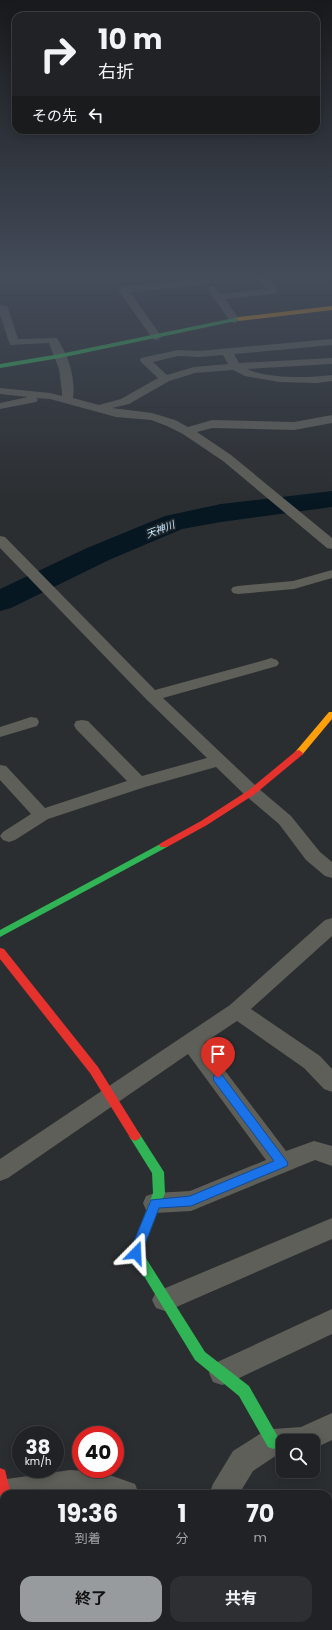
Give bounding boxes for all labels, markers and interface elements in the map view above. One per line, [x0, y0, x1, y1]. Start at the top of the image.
text: 10 m [98, 20, 162, 59]
icon: right [32, 28, 84, 80]
text: 右折 [98, 59, 134, 84]
icon: left [85, 104, 107, 126]
text: その先 [32, 105, 77, 126]
water label: 天神川 [143, 517, 178, 542]
pin [201, 1037, 235, 1078]
icon: arrive [207, 1043, 229, 1065]
position arrow [115, 1232, 157, 1274]
speed limit sign: 40 [72, 1426, 124, 1478]
text: 38 [25, 1433, 51, 1461]
map controls [276, 1434, 320, 1478]
button: search [276, 1434, 320, 1478]
text: km/h [25, 1454, 51, 1469]
text: 19:36 [58, 1497, 118, 1530]
text: 1 [177, 1497, 186, 1530]
text: 70 [246, 1497, 274, 1530]
text: m [254, 1528, 267, 1547]
text: 到着 [75, 1529, 101, 1548]
text: 分 [175, 1529, 188, 1548]
button: 終了 [20, 1576, 162, 1622]
button: 共有 [170, 1576, 312, 1622]

